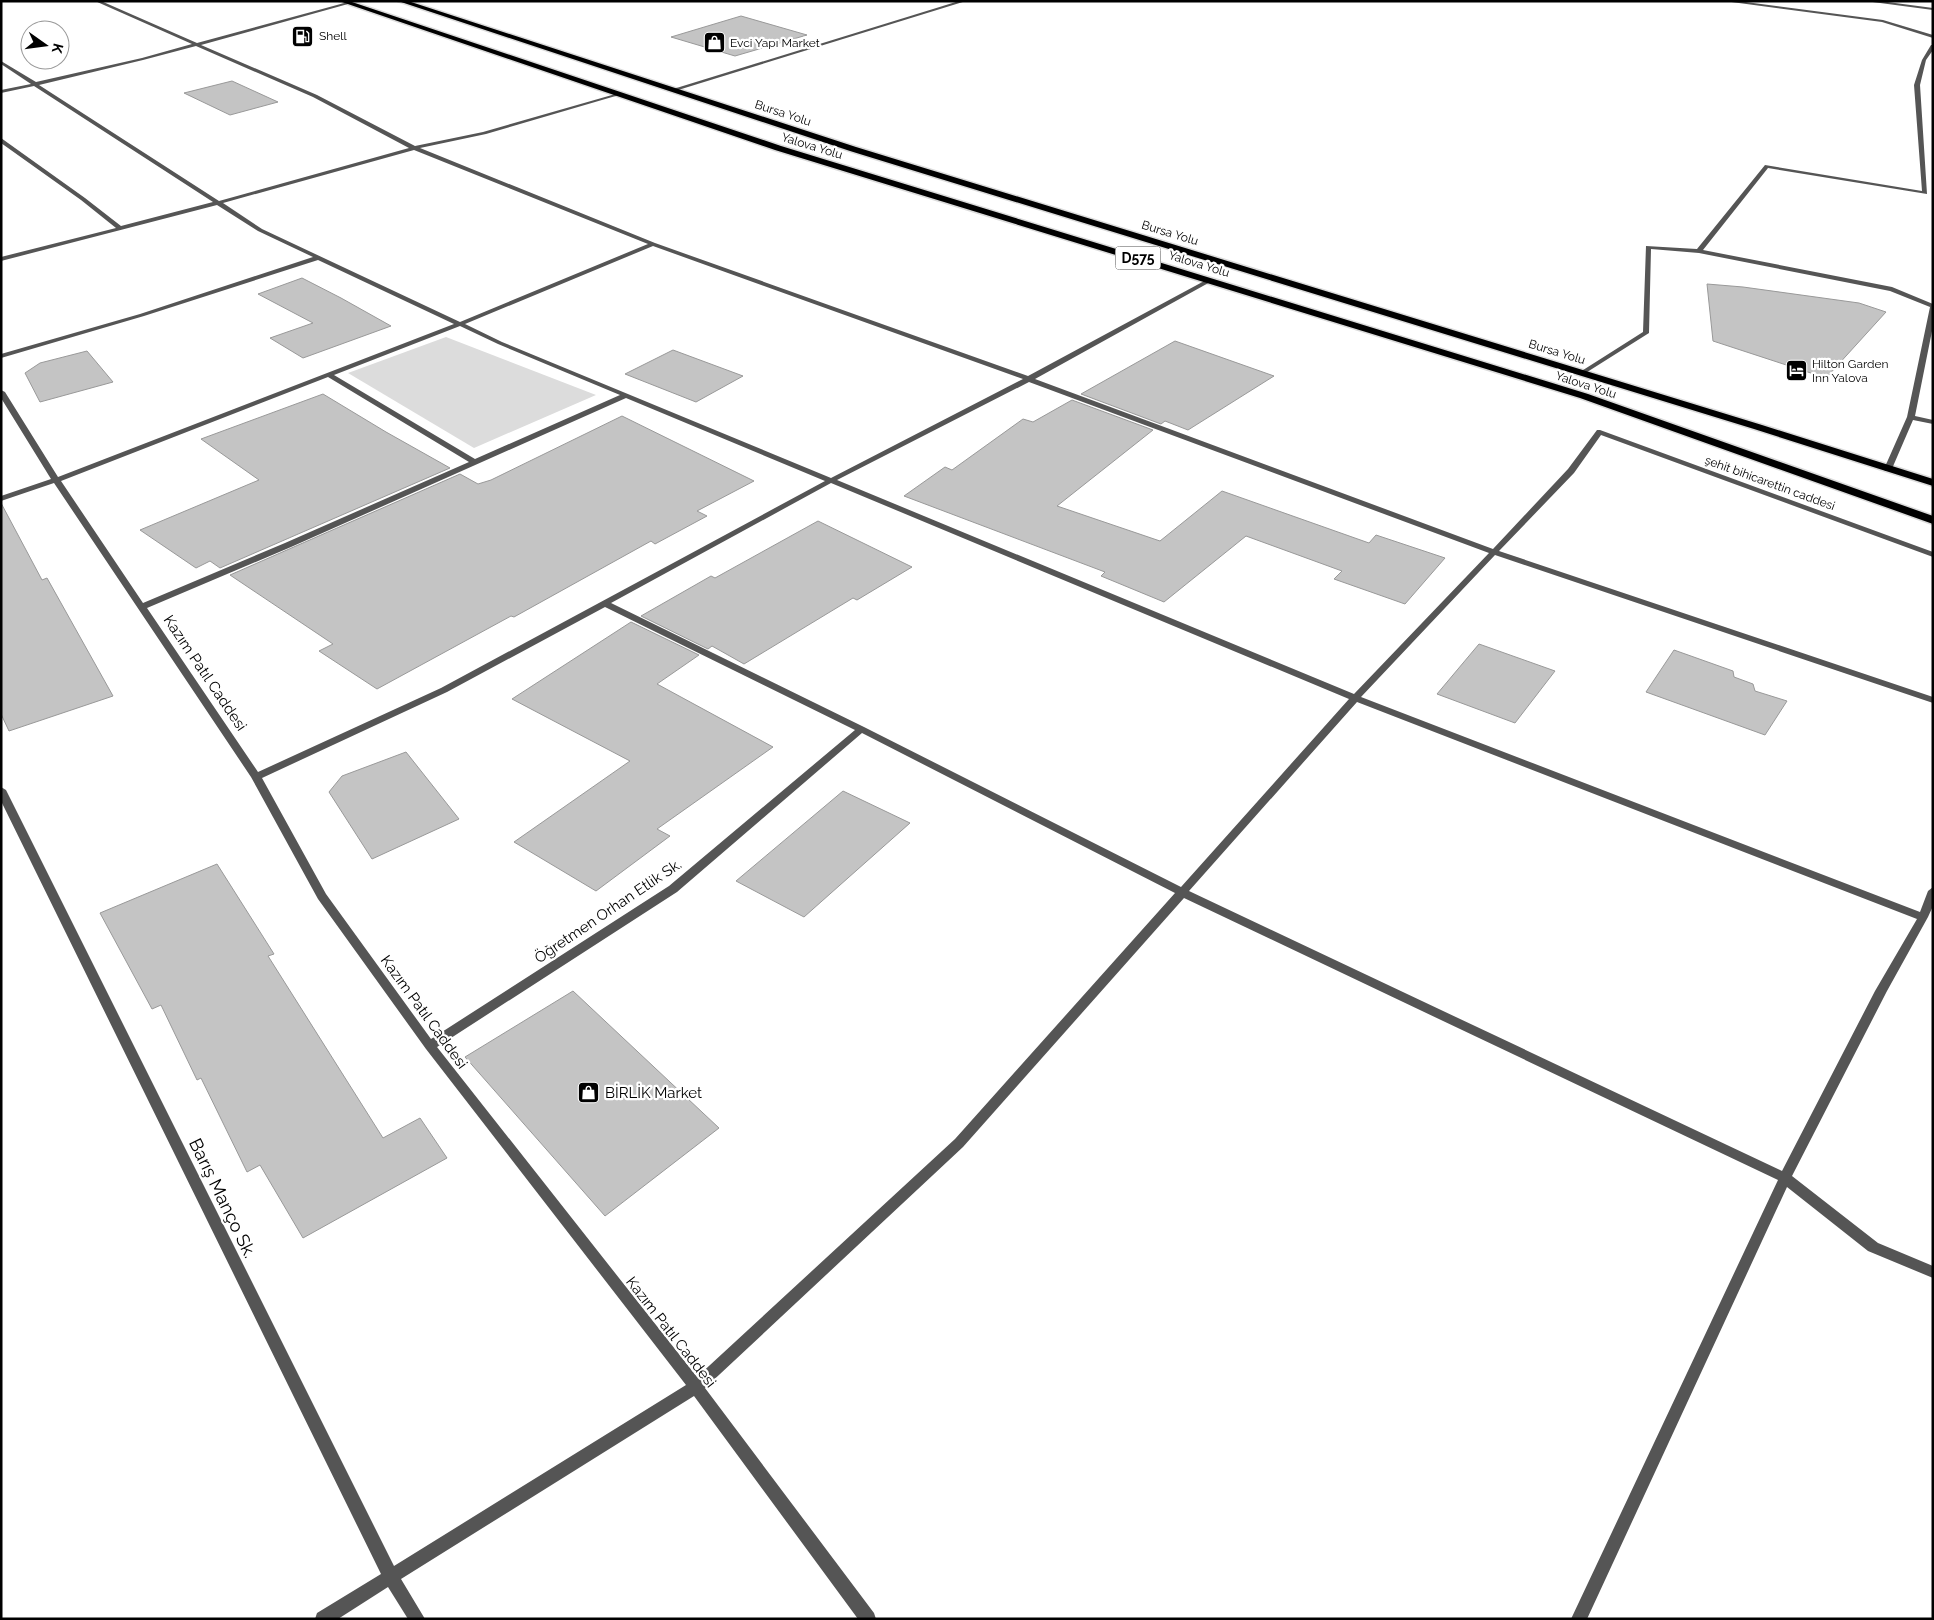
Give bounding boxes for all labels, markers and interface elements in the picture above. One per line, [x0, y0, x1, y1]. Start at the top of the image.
north arrow [20, 20, 70, 70]
fuel station icon: Shell [291, 24, 315, 48]
place label: Shell [319, 29, 348, 43]
shop icon: Evci Yapı Market [702, 31, 726, 55]
place label: Evci Yapı Market [730, 36, 820, 50]
text: K [49, 42, 67, 55]
street label: Bursa Yolu [753, 97, 813, 129]
street label: Yalova Yolu [780, 130, 844, 162]
street label: Bursa Yolu [1140, 218, 1200, 248]
road number: D575 [1116, 247, 1160, 270]
street label: Yalova Yolu [1167, 248, 1231, 280]
street label: Bursa Yolu [1527, 337, 1587, 367]
place label: Hilton Garden Inn Yalova [1812, 357, 1889, 385]
hotel icon: Hilton Garden Inn Yalova [1784, 359, 1808, 383]
street label: Yalova Yolu [1554, 369, 1618, 401]
street label: şehit bihicarettin caddesi [1703, 453, 1837, 513]
street label: Kazım Patıl Caddesi [160, 612, 250, 734]
street label: Öğretmen Orhan Etlik Sk. [530, 854, 685, 967]
street label: Kazım Patıl Caddesi [377, 952, 471, 1072]
shop icon: BİRLİK Market [577, 1081, 601, 1105]
place label: BİRLİK Market [605, 1083, 702, 1102]
street label: Barış Manço Sk. [185, 1135, 261, 1261]
street label: Kazım Patıl Caddesi [622, 1273, 720, 1391]

